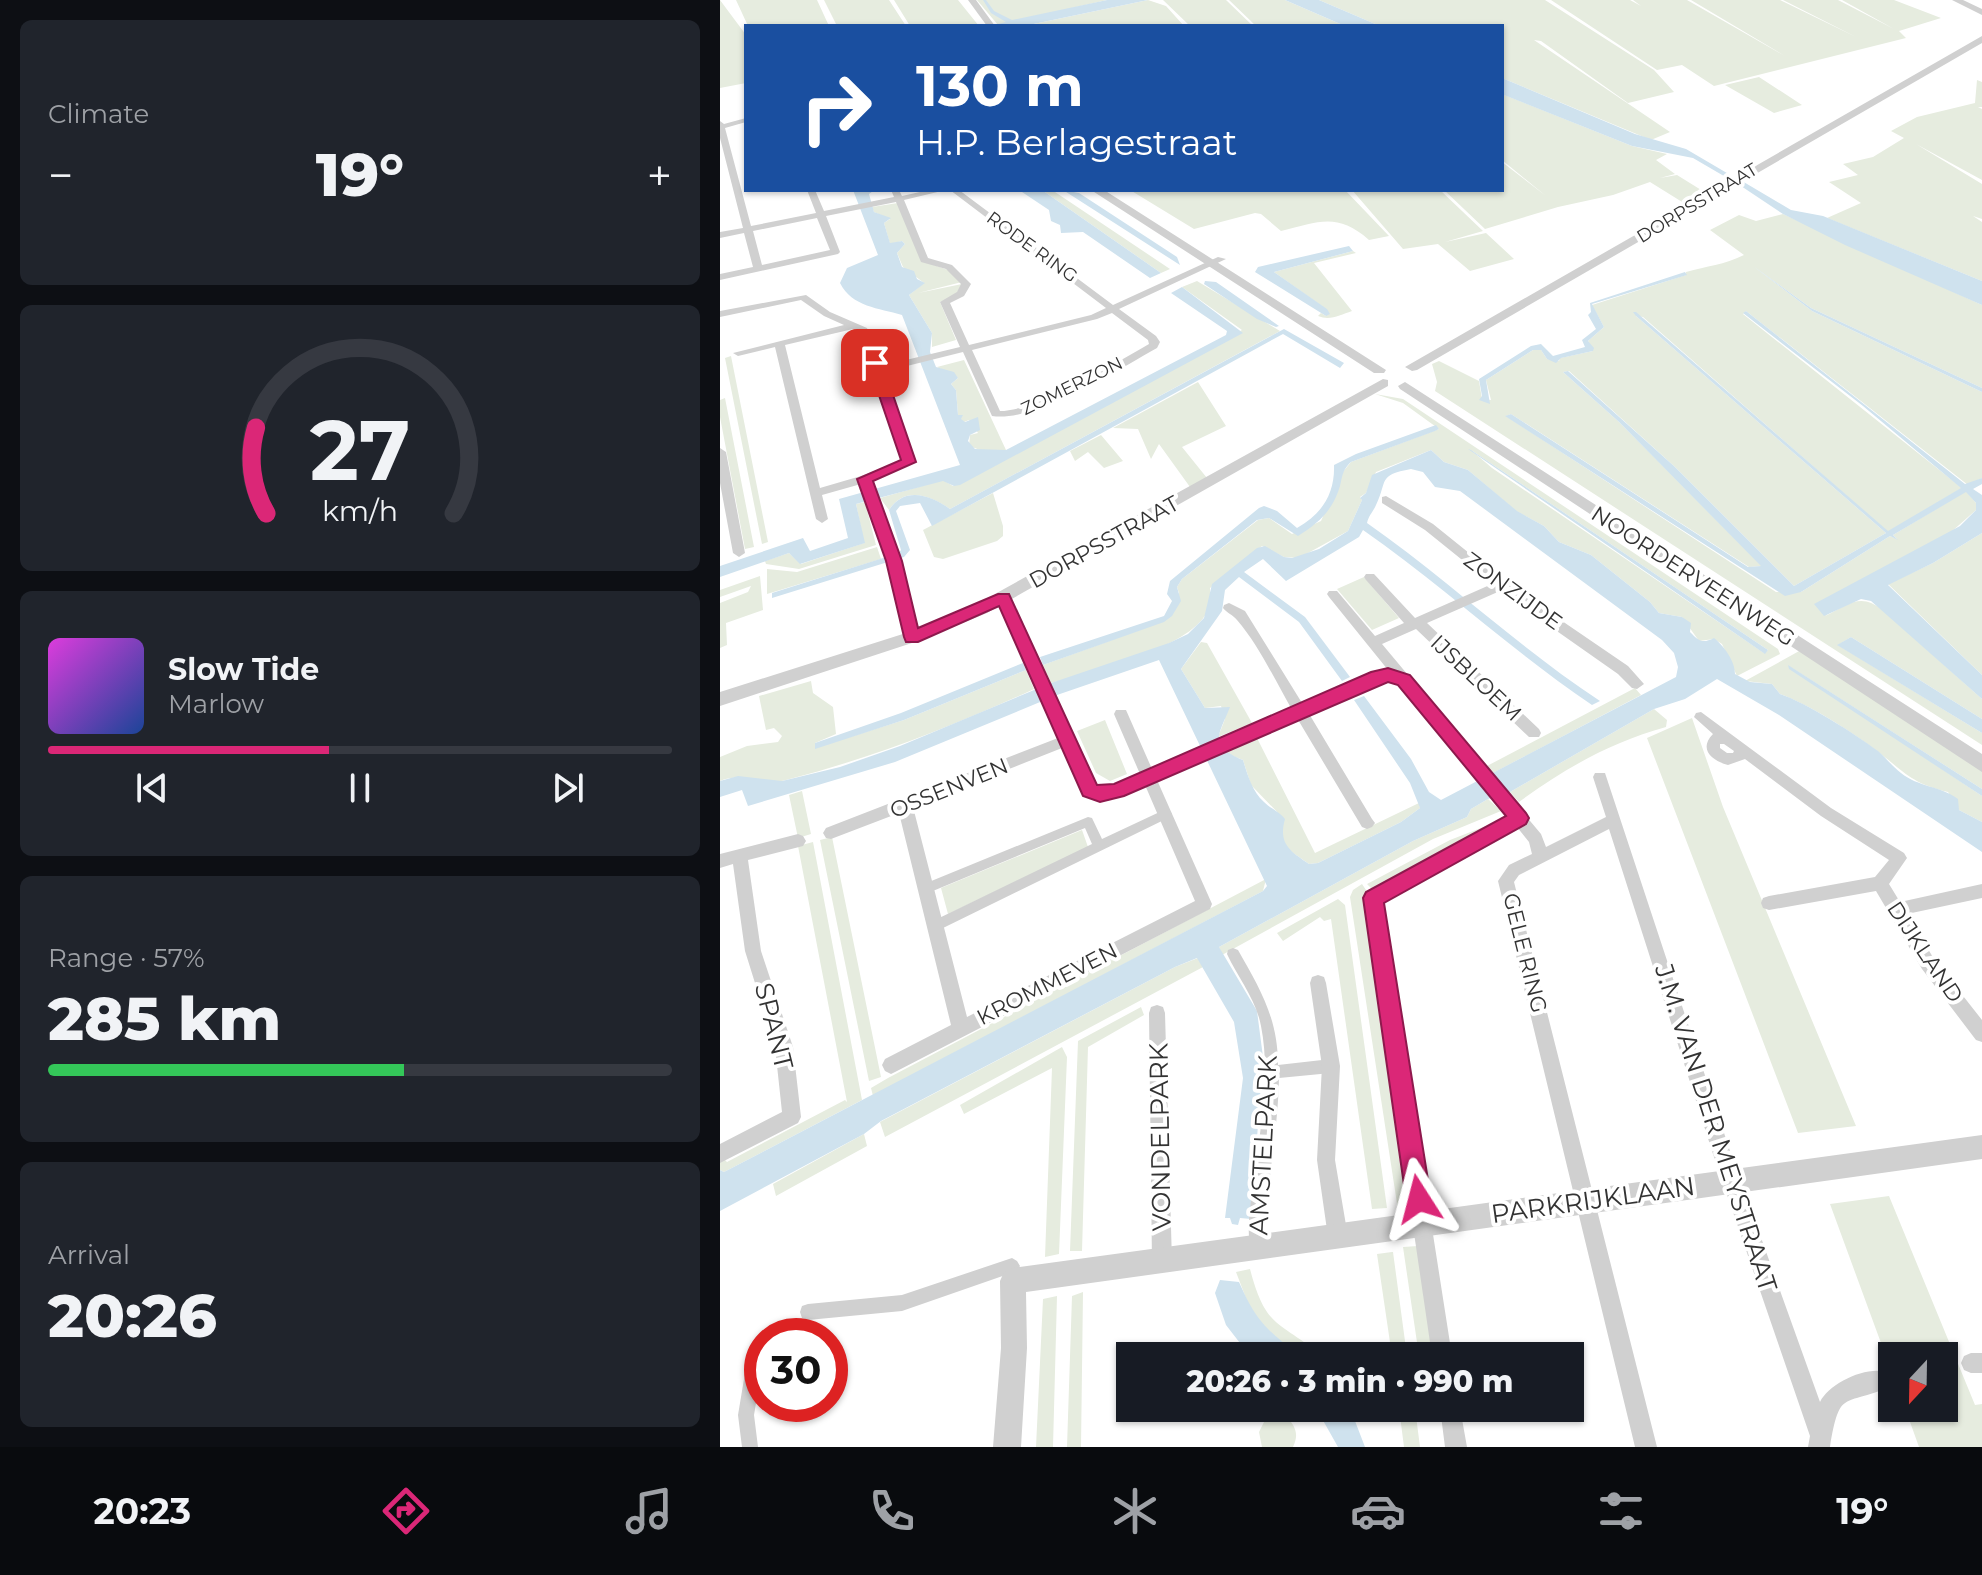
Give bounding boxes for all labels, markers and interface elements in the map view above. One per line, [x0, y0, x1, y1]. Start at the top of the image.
text: 130 m [916, 52, 1084, 120]
icon: right [784, 56, 888, 160]
text: Climate [48, 98, 149, 130]
text: H.P. Berlagestraat [916, 120, 1237, 164]
text: 19° [316, 138, 404, 211]
text: − [48, 148, 73, 202]
text: + [647, 148, 672, 202]
street label: DORPSSTRAAT [1633, 158, 1762, 248]
street label: RODE RING [982, 207, 1082, 287]
pin [841, 329, 909, 397]
icon: arrive [853, 341, 897, 385]
street label: ZOMERZON [1018, 352, 1126, 420]
text: 27 [310, 399, 410, 501]
street label: DORPSSTRAAT [1024, 489, 1184, 594]
text: km/h [322, 493, 398, 528]
street label: NOORDERVEENWEG [1586, 500, 1800, 652]
street label: ZONZIJDE [1458, 546, 1568, 636]
street label: IJSBLOEM [1425, 629, 1527, 727]
text: Slow Tide [168, 651, 319, 688]
text: Marlow [168, 688, 264, 720]
street label: OSSENVEN [886, 752, 1012, 824]
icon: previous [130, 766, 174, 810]
icon: pause [338, 766, 382, 810]
icon: next [546, 766, 590, 810]
street label: GELE RING [1497, 890, 1553, 1016]
street label: DIJKLAND [1881, 896, 1969, 1008]
street label: KROMMEVEN [972, 937, 1122, 1031]
text: Range · 57% [48, 942, 205, 974]
street label: J.M. VAN DER MEYSTRAAT [1648, 959, 1784, 1296]
street label: SPANT [748, 979, 800, 1073]
text: 285 km [48, 982, 281, 1055]
street label: VONDELPARK [1142, 1042, 1178, 1231]
street label: AMSTELPARK [1242, 1054, 1284, 1236]
position arrow [1377, 1157, 1461, 1241]
street label: PARKRIJKLAAN [1489, 1170, 1697, 1230]
text: Arrival [48, 1239, 130, 1271]
text: 20:26 [48, 1279, 217, 1352]
speed limit sign: 30 [744, 1318, 848, 1422]
north arrow [1878, 1342, 1958, 1422]
map controls [1878, 1342, 1958, 1422]
text: 20:26 · 3 min · 990 m [1187, 1363, 1513, 1400]
icon: directions [378, 1483, 434, 1539]
icon: music [621, 1483, 677, 1539]
icon: phone [864, 1483, 920, 1539]
icon: climate [1107, 1483, 1163, 1539]
icon: car [1350, 1483, 1406, 1539]
icon: filters [1593, 1483, 1649, 1539]
text: 20:23 [94, 1489, 191, 1533]
text: 19° [1836, 1489, 1888, 1533]

